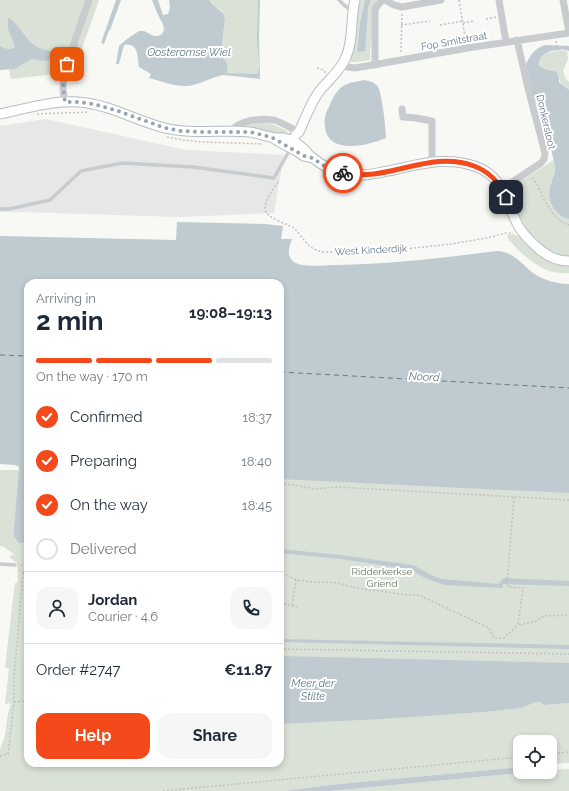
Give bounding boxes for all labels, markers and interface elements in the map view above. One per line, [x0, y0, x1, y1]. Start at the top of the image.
street label: Fop Smitstraat [420, 30, 489, 52]
water label: Oosteromse Wiel [147, 46, 231, 59]
pin [50, 47, 84, 81]
icon: bag [56, 53, 78, 75]
street label: Donkersloot [534, 93, 558, 151]
courier [323, 153, 363, 193]
icon: bike [332, 162, 354, 184]
pin [489, 180, 523, 214]
icon: home [495, 186, 517, 208]
street label: West Kinderdijk [335, 243, 408, 257]
text: Arriving in [36, 291, 96, 306]
text: 19:08–19:13 [189, 304, 272, 322]
text: 2 min [36, 306, 103, 336]
text: On the way · 170 m [36, 369, 148, 384]
water label: Noord [408, 370, 440, 384]
icon: check [36, 406, 58, 428]
text: Confirmed [70, 408, 143, 426]
text: 18:37 [242, 410, 272, 425]
icon: check [36, 450, 58, 472]
text: Preparing [70, 452, 137, 470]
text: 18:40 [241, 454, 272, 469]
icon: check [36, 494, 58, 516]
text: On the way [70, 496, 148, 514]
text: 18:45 [242, 498, 272, 513]
text: Delivered [70, 540, 137, 558]
park label: Ridderkerkse Griend [352, 566, 413, 589]
button: person [36, 587, 78, 629]
button: phone [230, 587, 272, 629]
text: Jordan [88, 591, 137, 609]
text: Courier · 4.6 [88, 609, 158, 624]
text: Order #2747 [36, 661, 121, 679]
text: €11.87 [224, 661, 272, 679]
water label: Meer der Stilte [291, 677, 336, 703]
button: Help [36, 713, 150, 759]
button: Share [158, 713, 272, 759]
map controls [513, 735, 557, 779]
button: locate [513, 735, 557, 779]

